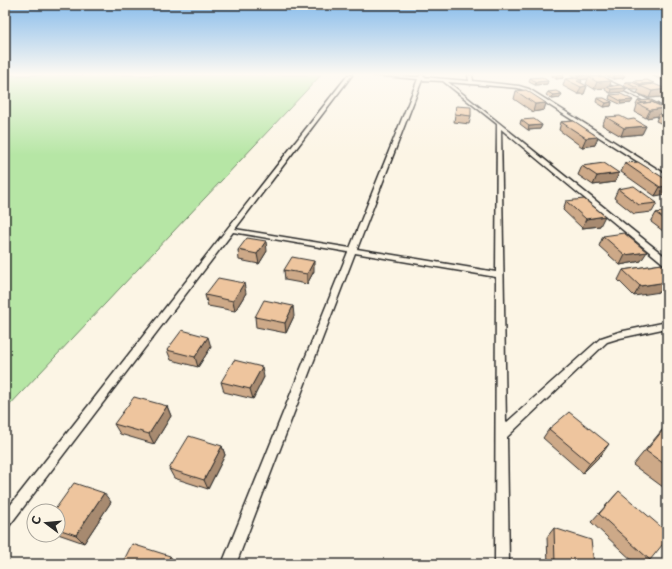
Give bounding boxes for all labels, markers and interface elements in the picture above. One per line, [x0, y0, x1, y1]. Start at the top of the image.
north arrow [26, 503, 66, 543]
text: С [27, 514, 45, 526]

